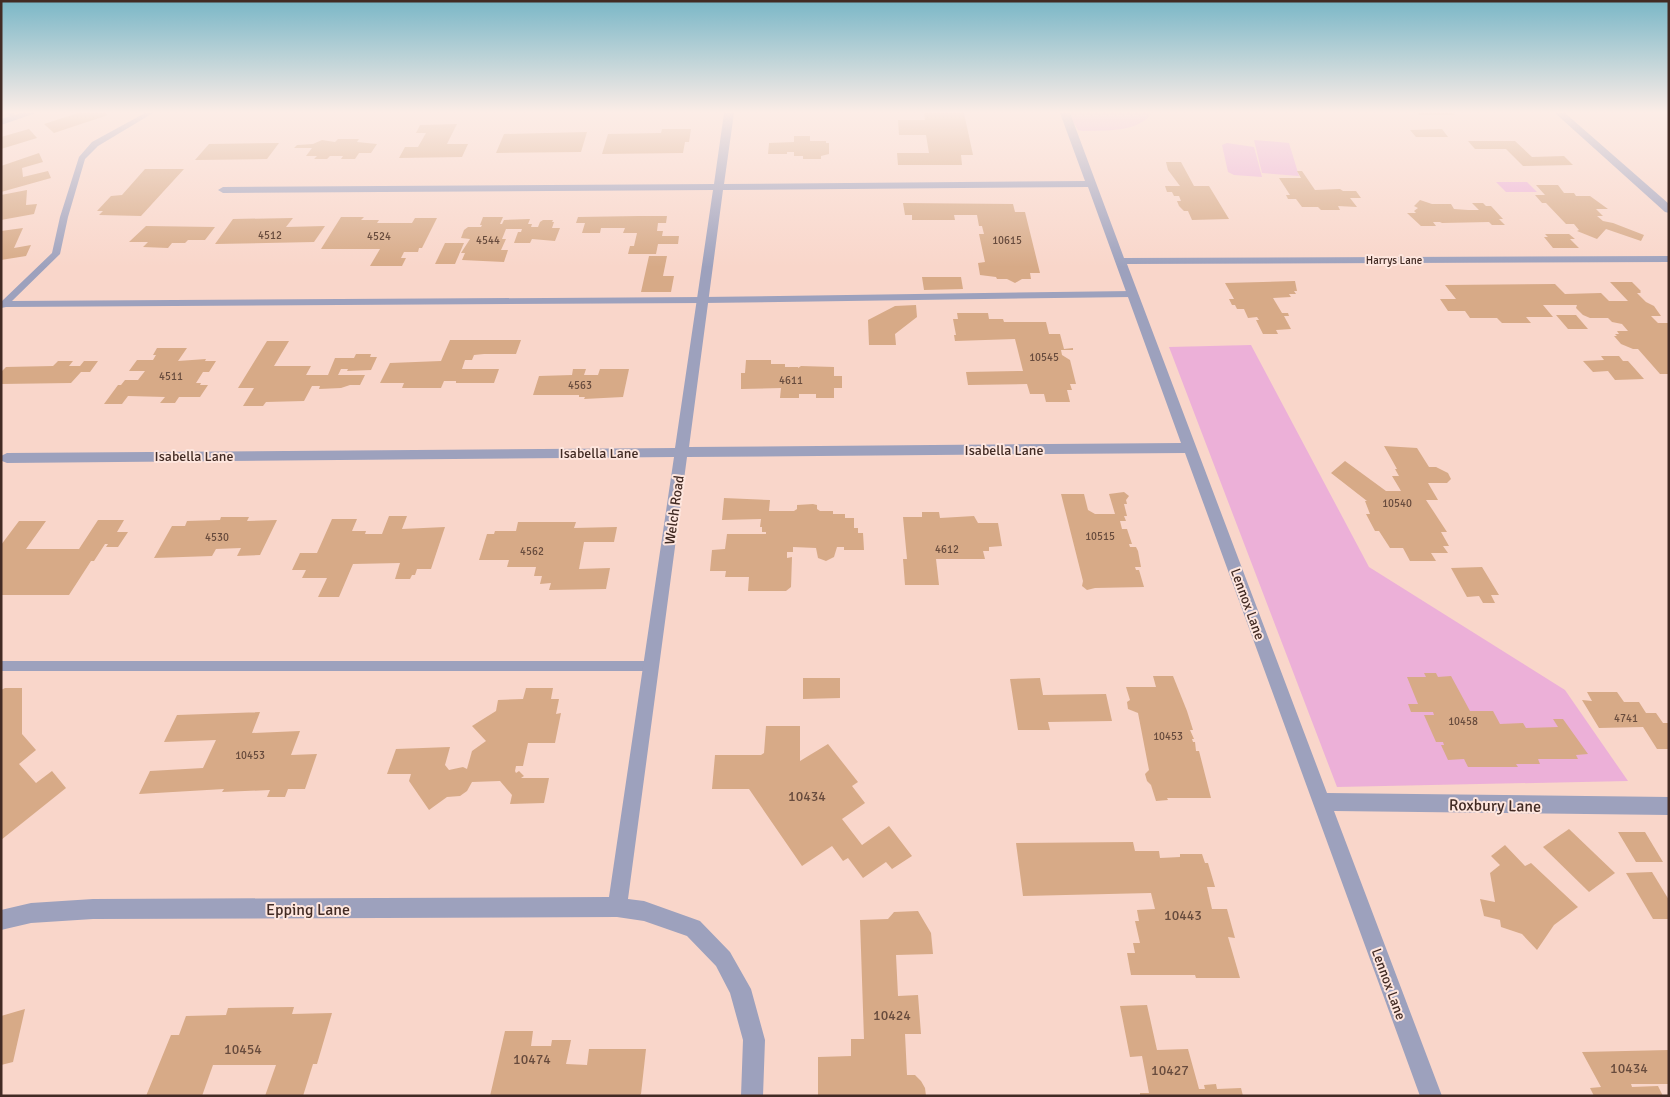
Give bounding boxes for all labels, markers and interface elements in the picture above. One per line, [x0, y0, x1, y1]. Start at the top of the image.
house number: 4512 [258, 229, 282, 242]
house number: 4524 [367, 230, 391, 243]
house number: 4544 [476, 234, 500, 247]
house number: 10615 [992, 234, 1022, 247]
street label: Harrys Lane [1366, 254, 1422, 267]
house number: 10545 [1029, 351, 1059, 364]
house number: 4511 [159, 370, 183, 383]
house number: 4611 [779, 374, 803, 387]
house number: 4563 [568, 379, 592, 392]
street label: Isabella Lane [965, 442, 1043, 459]
street label: Isabella Lane [560, 445, 638, 462]
street label: Isabella Lane [155, 448, 233, 465]
street label: Welch Road [661, 474, 688, 546]
house number: 10540 [1382, 497, 1412, 510]
house number: 10515 [1085, 530, 1115, 543]
house number: 4530 [205, 531, 229, 544]
house number: 4612 [935, 543, 959, 556]
house number: 4562 [520, 545, 544, 558]
street label: Lennox Lane [1227, 566, 1268, 642]
house number: 4741 [1614, 712, 1638, 725]
house number: 10458 [1448, 715, 1478, 728]
house number: 10453 [1153, 730, 1183, 743]
house number: 10453 [235, 749, 265, 762]
house number: 10434 [788, 788, 826, 805]
street label: Roxbury Lane [1449, 795, 1541, 817]
street label: Epping Lane [266, 900, 350, 920]
house number: 10443 [1164, 907, 1202, 924]
street label: Lennox Lane [1368, 946, 1409, 1022]
house number: 10424 [873, 1007, 911, 1024]
house number: 10454 [224, 1041, 262, 1058]
house number: 10474 [513, 1051, 551, 1068]
house number: 10434 [1610, 1060, 1648, 1077]
house number: 10427 [1151, 1062, 1189, 1079]

